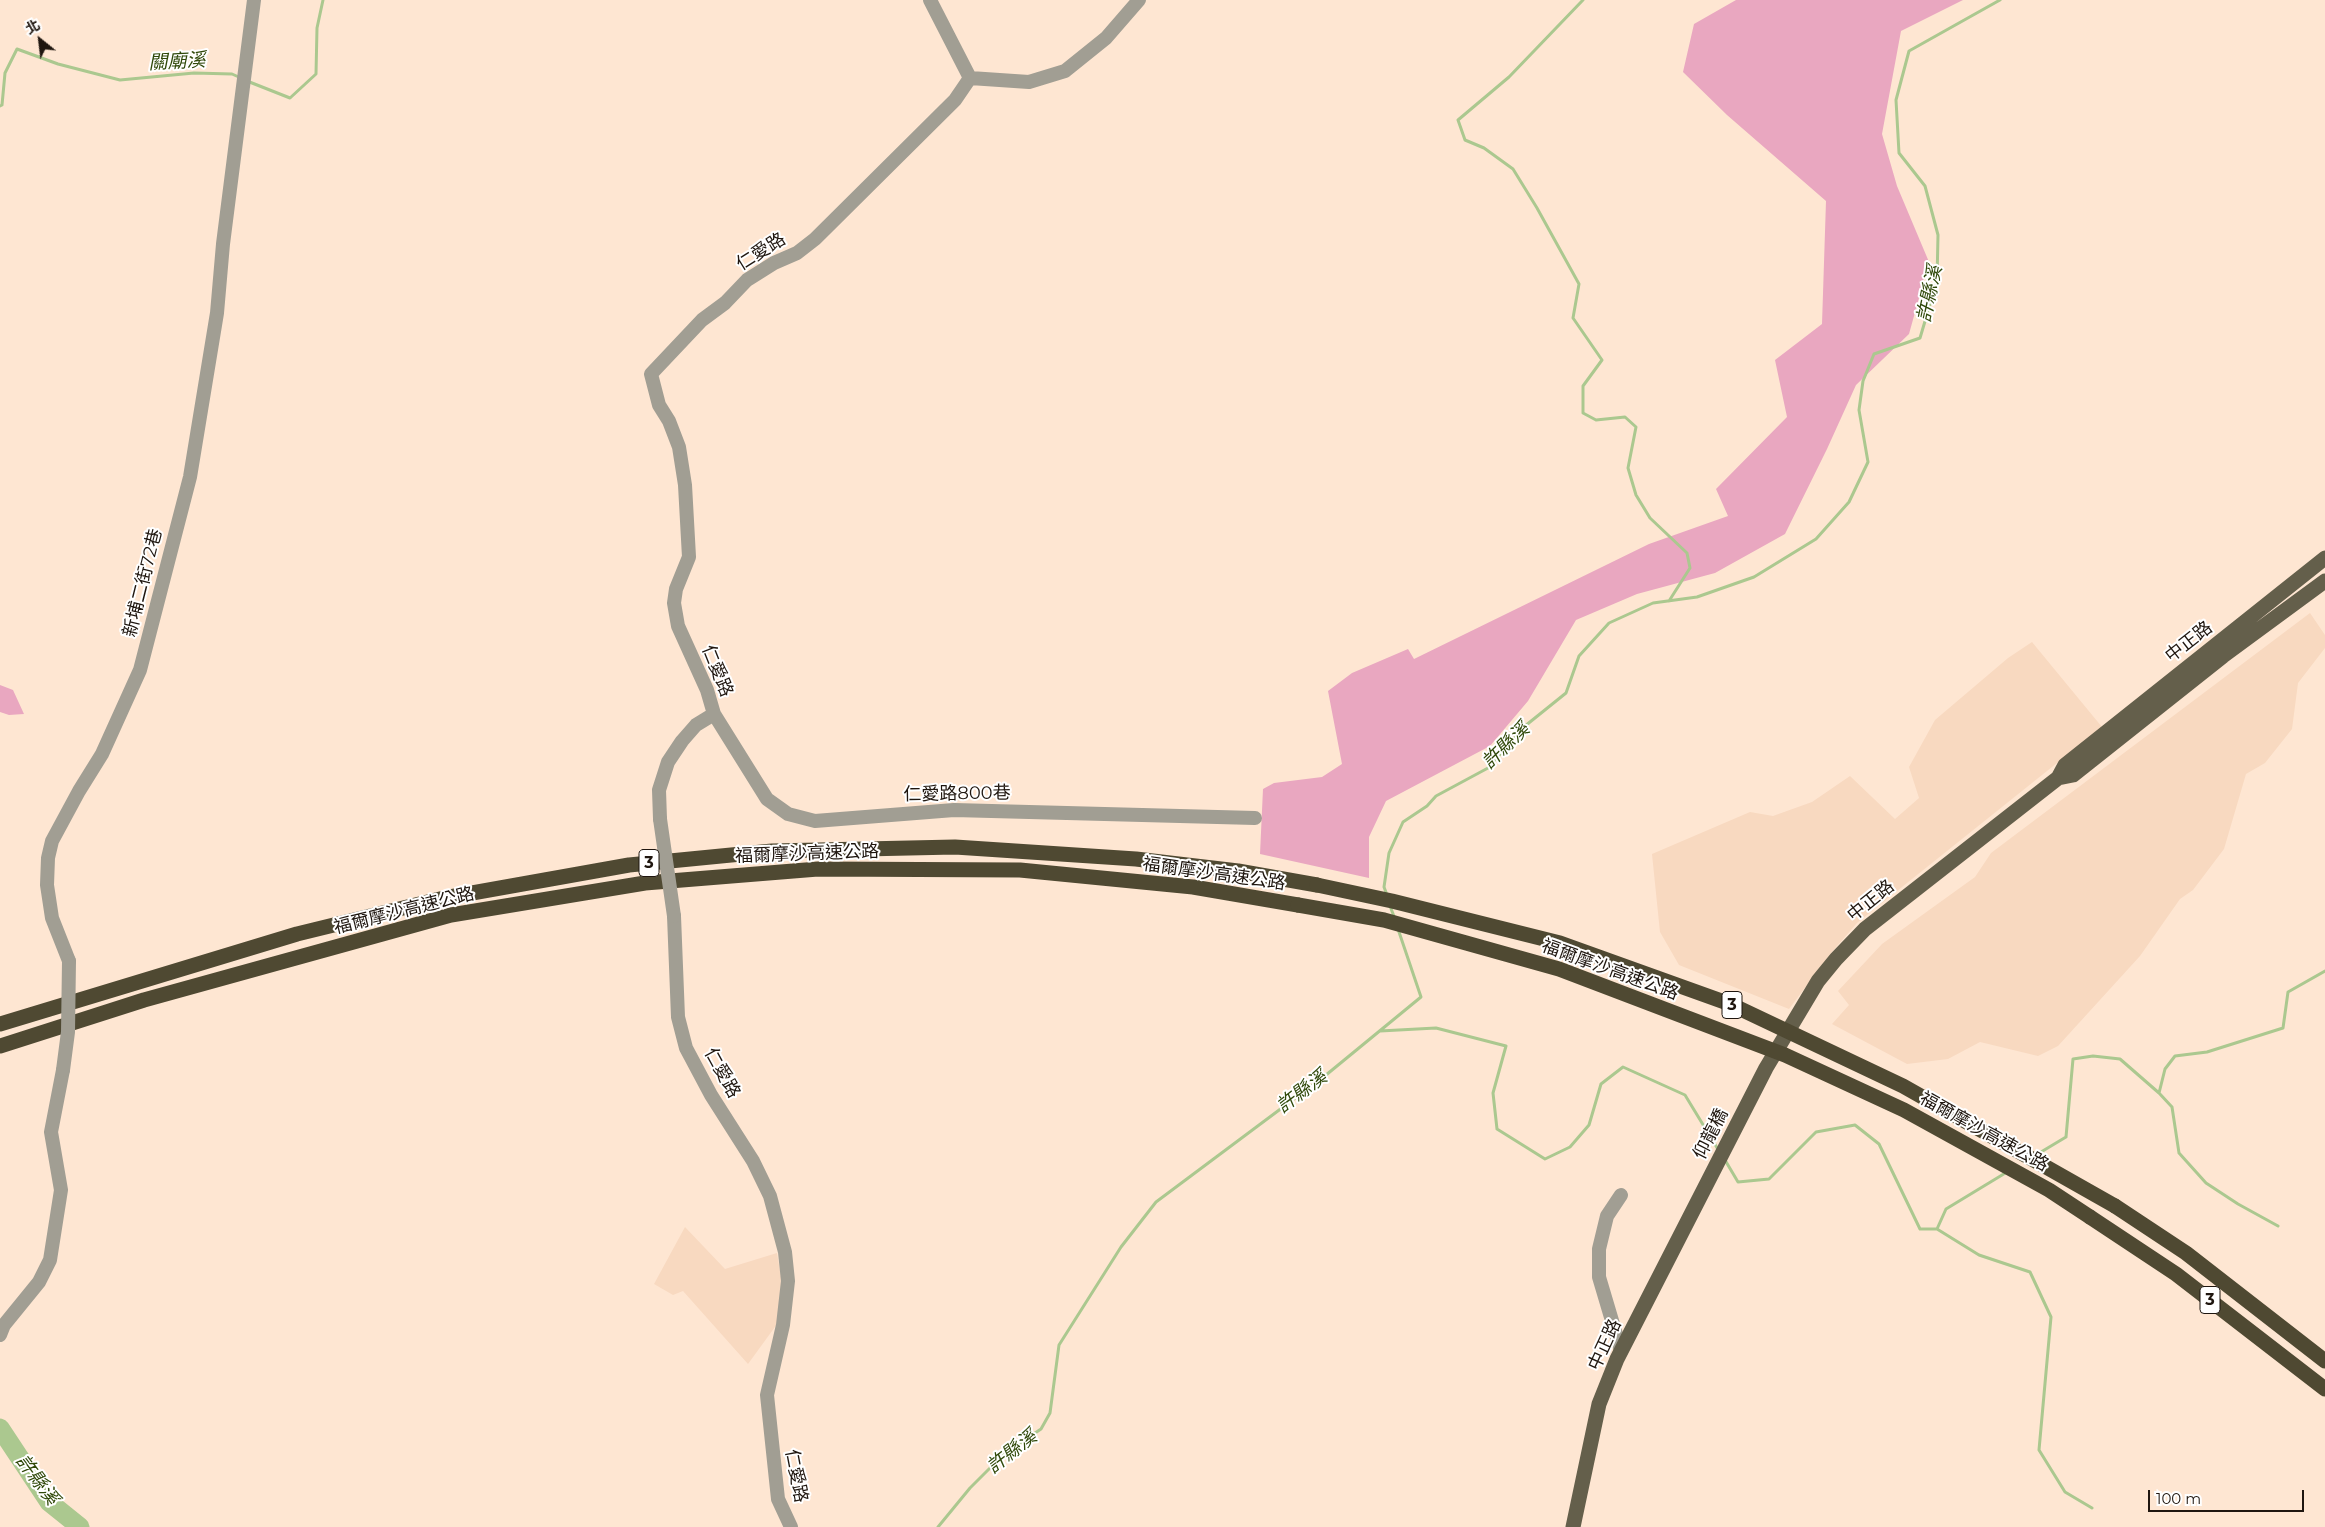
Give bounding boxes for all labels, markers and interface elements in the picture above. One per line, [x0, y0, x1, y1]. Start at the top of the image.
north arrow [15, 15, 65, 65]
text: 北 [22, 16, 43, 38]
water label: 關廟溪 [148, 49, 206, 75]
street label: 仁愛路 [732, 229, 790, 275]
water label: 許縣溪 [1913, 264, 1947, 324]
street label: 新埔二街72巷 [119, 527, 167, 639]
street label: 中正路 [2161, 617, 2217, 667]
street label: 仁愛路 [697, 642, 737, 700]
water label: 許縣溪 [1478, 718, 1534, 774]
street label: 仁愛路800巷 [903, 782, 1011, 806]
street label: 福爾摩沙高速公路 [735, 841, 879, 867]
road number: 3 [639, 850, 659, 876]
street label: 福爾摩沙高速公路 [1141, 853, 1287, 895]
street label: 中正路 [1843, 876, 1899, 926]
street label: 福爾摩沙高速公路 [332, 883, 476, 939]
street label: 福爾摩沙高速公路 [1539, 935, 1681, 1005]
road number: 3 [1722, 992, 1742, 1018]
street label: 仁愛路 [699, 1044, 745, 1102]
water label: 許縣溪 [1272, 1066, 1332, 1118]
street label: 福爾摩沙高速公路 [1916, 1088, 2052, 1176]
street label: 仰龍橋 [1689, 1105, 1733, 1163]
road number: 3 [2200, 1286, 2220, 1314]
street label: 中正路 [1584, 1316, 1626, 1374]
water label: 許縣溪 [983, 1425, 1041, 1479]
street label: 仁愛路 [780, 1447, 812, 1505]
water label: 許縣溪 [11, 1450, 63, 1510]
scale bar [2150, 1480, 2306, 1512]
text: 100 m [2156, 1489, 2201, 1508]

